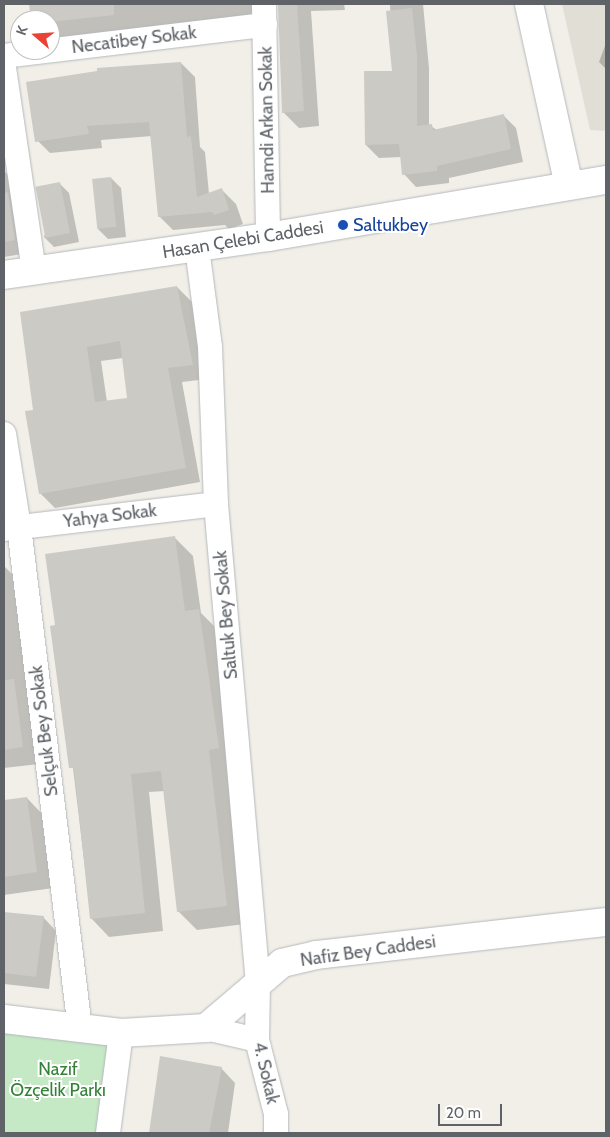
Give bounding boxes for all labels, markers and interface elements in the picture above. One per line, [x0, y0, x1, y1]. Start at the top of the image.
north arrow [10, 10, 60, 60]
street label: Necatibey Sokak [70, 22, 198, 58]
text: K [12, 23, 32, 38]
street label: Hamdi Arkan Sokak [255, 46, 279, 194]
place label: Saltukbey [353, 214, 428, 236]
street label: Hasan Çelebi Caddesi [161, 217, 325, 263]
marker: Saltukbey [337, 219, 349, 231]
street label: Yahya Sokak [62, 500, 158, 532]
street label: Saltuk Bey Sokak [210, 550, 242, 680]
street label: Selçuk Bey Sokak [25, 664, 63, 798]
street label: Nafiz Bey Caddesi [299, 931, 437, 971]
street label: 4. Sokak [248, 1040, 284, 1106]
park label: Nazif Özçelik Parkı [10, 1059, 106, 1102]
scale bar [440, 1094, 504, 1126]
text: 20 m [446, 1104, 481, 1122]

